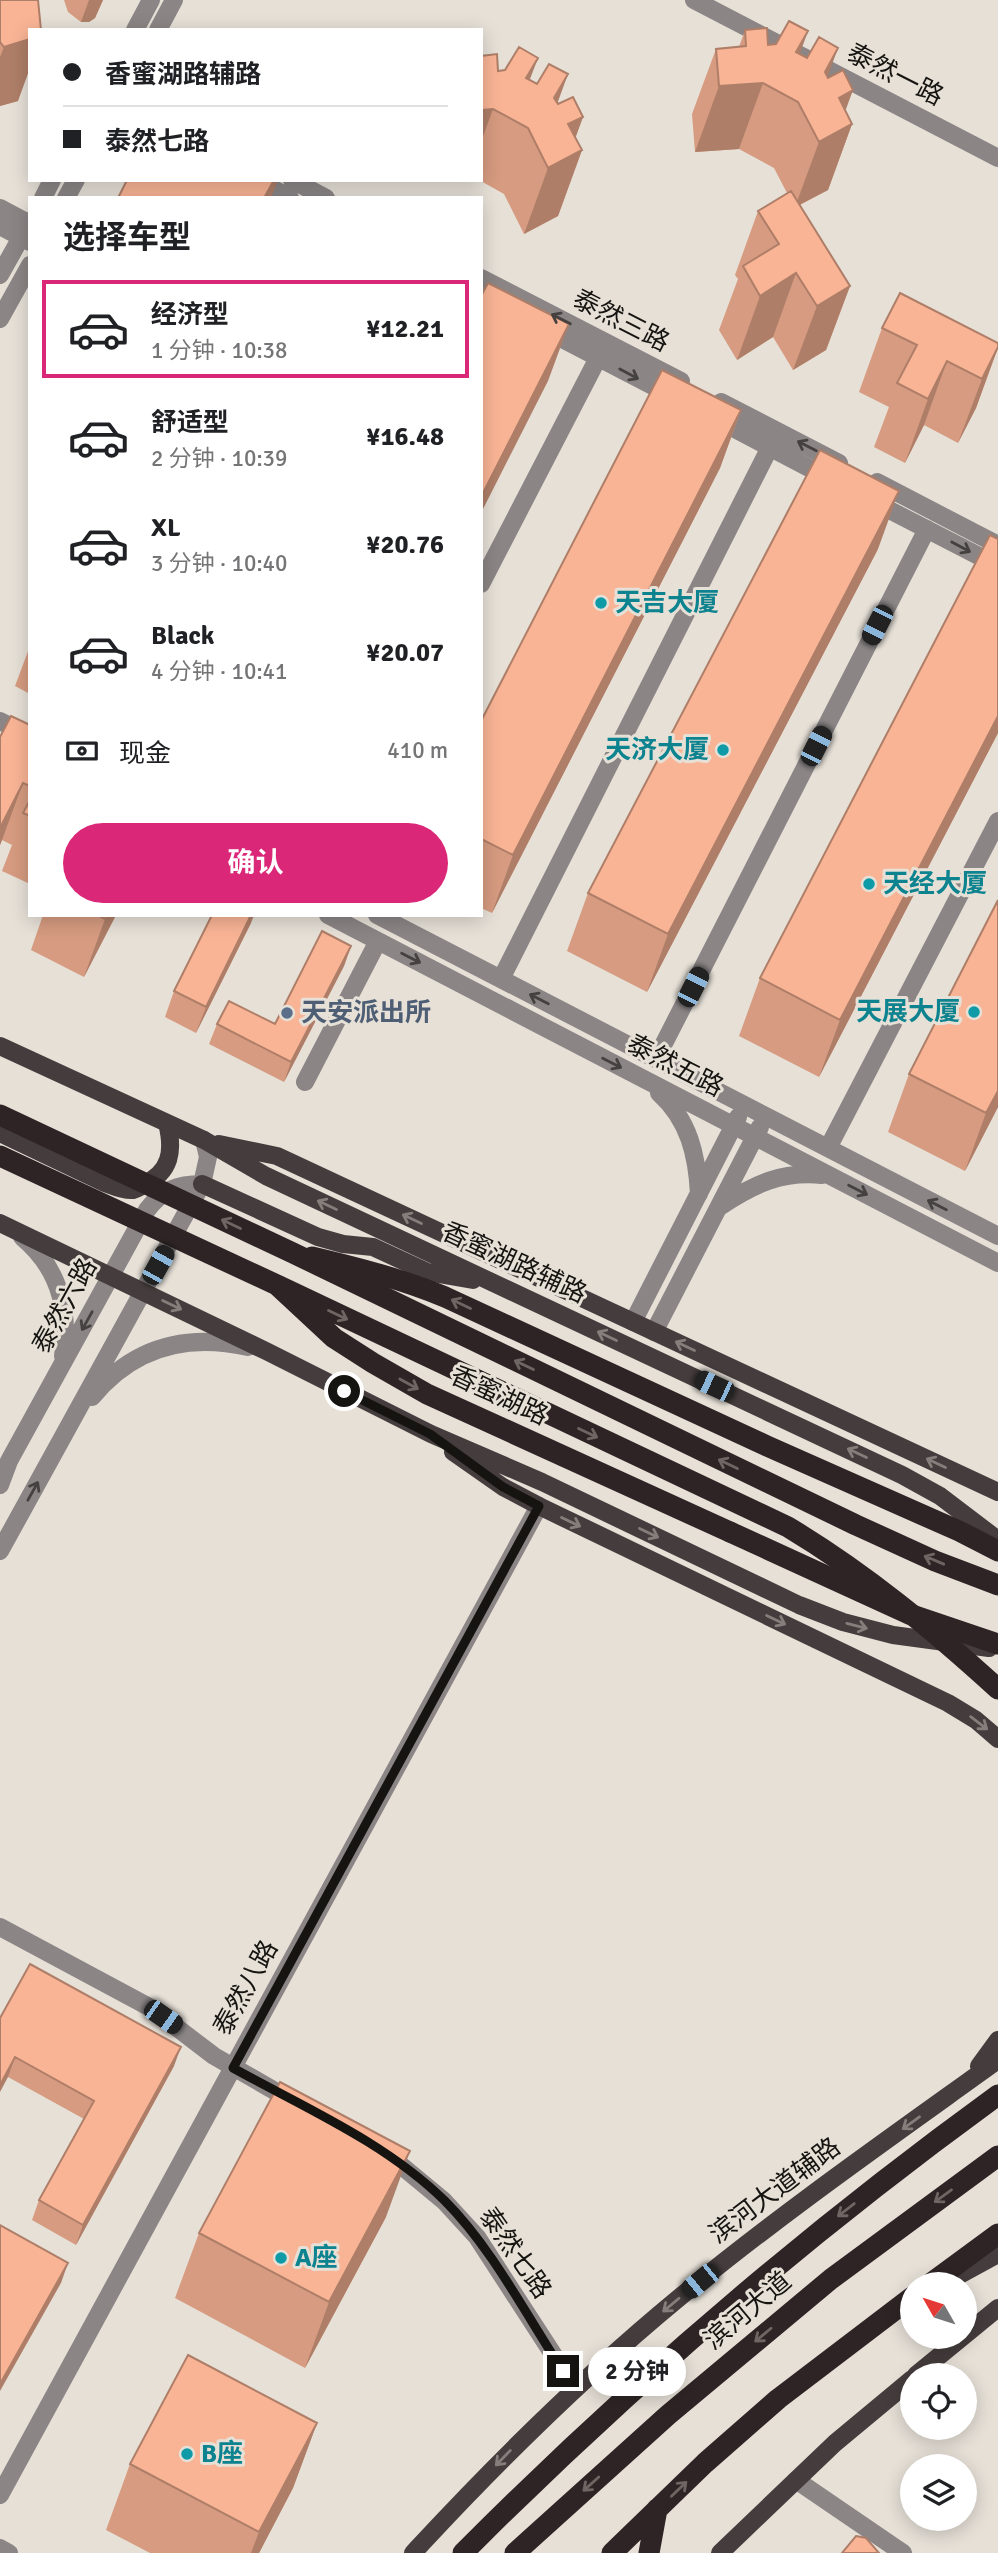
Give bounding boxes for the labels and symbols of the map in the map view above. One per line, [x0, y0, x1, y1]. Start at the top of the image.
street label: 泰然一路 [841, 37, 949, 113]
street label: 泰然三路 [567, 283, 675, 359]
one-way arrow [551, 312, 572, 326]
one-way arrow [618, 368, 639, 381]
one-way arrow [797, 439, 818, 453]
one-way arrow [950, 540, 971, 554]
place label: 天吉大厦 [615, 587, 719, 619]
marker: 天吉大厦 [593, 595, 609, 611]
car [859, 602, 896, 648]
car [798, 723, 835, 769]
place label: 天济大厦 [605, 734, 709, 766]
marker: 天济大厦 [715, 742, 731, 758]
place label: 天经大厦 [883, 868, 987, 900]
marker: 天经大厦 [861, 876, 877, 892]
one-way arrow [400, 951, 420, 965]
car [675, 964, 712, 1010]
one-way arrow [529, 992, 550, 1006]
place label: 天展大厦 [856, 996, 960, 1028]
place label: 天安派出所 [301, 997, 431, 1029]
marker: 天展大厦 [966, 1004, 982, 1020]
marker: 天安派出所 [279, 1005, 295, 1021]
street label: 泰然五路 [621, 1028, 729, 1104]
one-way arrow [602, 1056, 622, 1070]
one-way arrow [847, 1184, 868, 1198]
one-way arrow [928, 1197, 948, 1211]
one-way arrow [317, 1198, 339, 1211]
one-way arrow [402, 1212, 423, 1225]
street label: 香蜜湖路辅路 [437, 1216, 591, 1310]
one-way arrow [221, 1217, 242, 1230]
car [139, 1242, 178, 1288]
street label: 泰然六路 [26, 1253, 104, 1359]
one-way arrow [451, 1297, 472, 1310]
one-way arrow [161, 1299, 182, 1313]
one-way arrow [327, 1308, 348, 1322]
one-way arrow [80, 1310, 93, 1331]
one-way arrow [597, 1329, 618, 1342]
one-way arrow [675, 1339, 696, 1353]
one-way arrow [514, 1357, 535, 1371]
street label: 香蜜湖路 [445, 1360, 553, 1432]
car [691, 1368, 738, 1404]
route start [328, 1375, 360, 1407]
one-way arrow [399, 1377, 419, 1391]
one-way arrow [577, 1427, 598, 1440]
one-way arrow [847, 1446, 868, 1460]
one-way arrow [718, 1456, 739, 1470]
one-way arrow [926, 1456, 947, 1469]
one-way arrow [27, 1481, 40, 1502]
one-way arrow [560, 1516, 581, 1529]
one-way arrow [638, 1527, 659, 1540]
one-way arrow [924, 1553, 946, 1566]
one-way arrow [765, 1614, 786, 1628]
one-way arrow [845, 1620, 867, 1633]
one-way arrow [969, 1716, 987, 1731]
street label: 泰然八路 [207, 1935, 285, 2041]
car [140, 1996, 187, 2038]
one-way arrow [902, 2116, 921, 2130]
street label: 滨河大道辅路 [703, 2131, 847, 2251]
one-way arrow [934, 2189, 953, 2204]
street label: 泰然七路 [472, 2201, 558, 2305]
one-way arrow [838, 2203, 856, 2218]
place label: A座 [295, 2242, 338, 2274]
marker: A座 [273, 2250, 289, 2266]
car [678, 2260, 723, 2302]
street label: 滨河大道 [698, 2265, 798, 2357]
north arrow [900, 2272, 976, 2348]
one-way arrow [662, 2297, 680, 2313]
one-way arrow [755, 2328, 773, 2343]
callout: 2 分钟 [588, 2346, 686, 2396]
route end [547, 2355, 579, 2387]
place label: B座 [201, 2438, 243, 2470]
marker: B座 [179, 2446, 195, 2462]
one-way arrow [494, 2449, 511, 2466]
one-way arrow [582, 2476, 600, 2492]
one-way arrow [670, 2480, 687, 2497]

